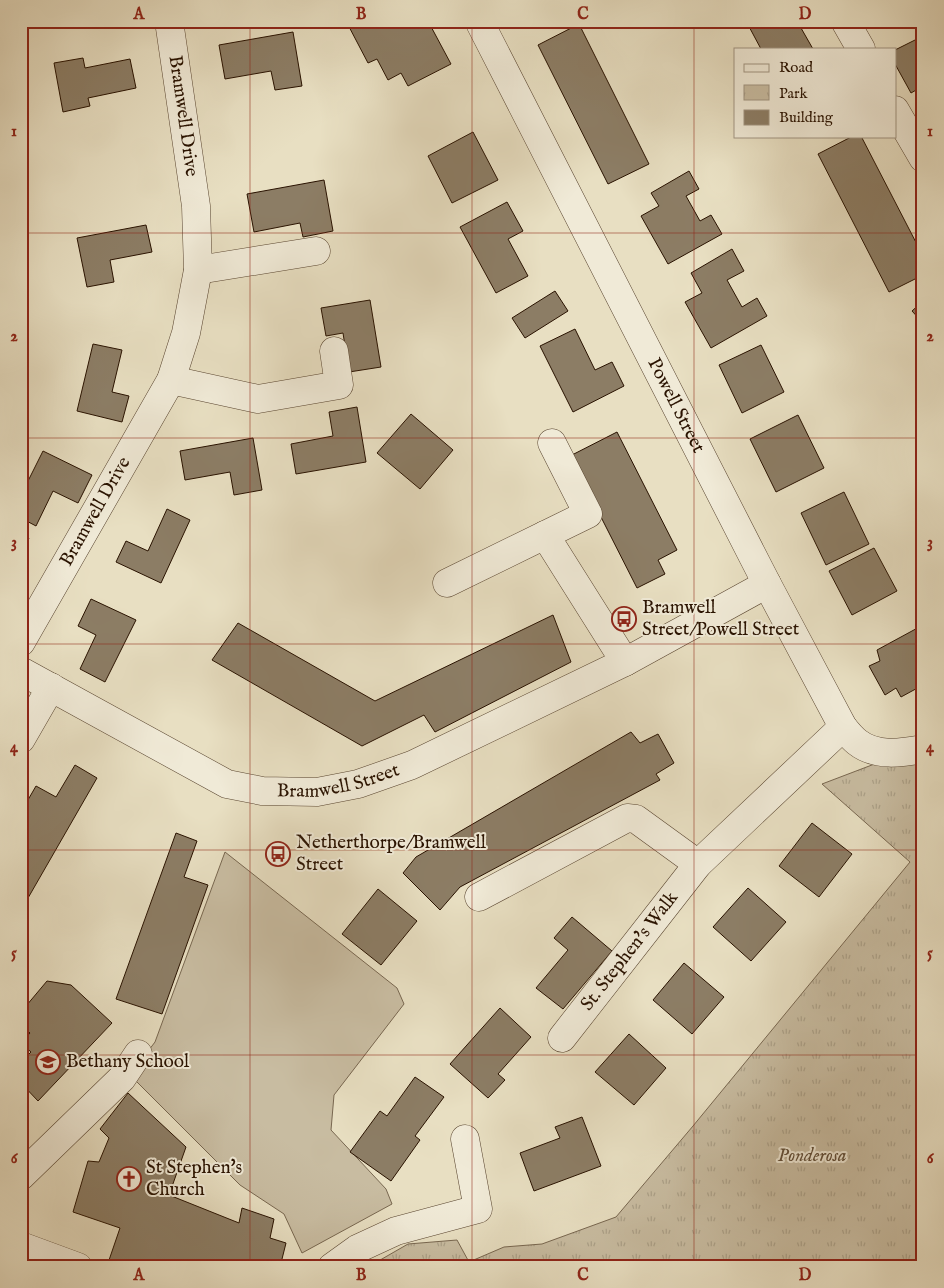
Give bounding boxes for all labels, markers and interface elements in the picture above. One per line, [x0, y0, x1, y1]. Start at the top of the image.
text: A [133, 5, 146, 25]
text: B [356, 5, 367, 25]
text: C [577, 5, 589, 25]
text: D [799, 5, 812, 25]
legend [734, 48, 896, 138]
street label: Bramwell Drive [163, 54, 203, 178]
text: Road [779, 58, 814, 77]
text: Park [779, 84, 809, 103]
text: Building [779, 108, 834, 127]
text: 1 [11, 122, 17, 142]
text: 1 [927, 122, 933, 142]
text: 2 [10, 327, 18, 347]
text: 2 [926, 327, 934, 347]
street label: Powell Street [641, 354, 710, 458]
street label: Bramwell Drive [55, 453, 136, 571]
text: 3 [11, 533, 17, 553]
text: 3 [927, 533, 933, 553]
place label: Bramwell Street/Powell Street [642, 596, 800, 642]
bus stop icon: Bramwell Street/Powell Street [611, 606, 637, 632]
text: 4 [10, 738, 19, 758]
text: 4 [926, 738, 935, 758]
street label: Bramwell Street [277, 758, 403, 804]
place label: Netherthorpe/Bramwell Street [296, 831, 487, 877]
bus stop icon: Netherthorpe/Bramwell Street [265, 841, 291, 867]
street label: St. Stephen's Walk [576, 886, 684, 1016]
text: 5 [11, 944, 17, 964]
text: 5 [927, 944, 933, 964]
school or university icon: Bethany School [35, 1049, 61, 1075]
place label: Bethany School [66, 1050, 190, 1074]
park label: Ponderosa [777, 1144, 847, 1168]
text: 6 [11, 1149, 19, 1169]
text: 6 [927, 1149, 935, 1169]
place label: St Stephen's Church [146, 1156, 242, 1202]
church icon: St Stephen's Church [116, 1166, 142, 1192]
text: A [133, 1266, 146, 1286]
text: B [356, 1266, 367, 1286]
text: C [577, 1266, 589, 1286]
text: D [799, 1266, 812, 1286]

